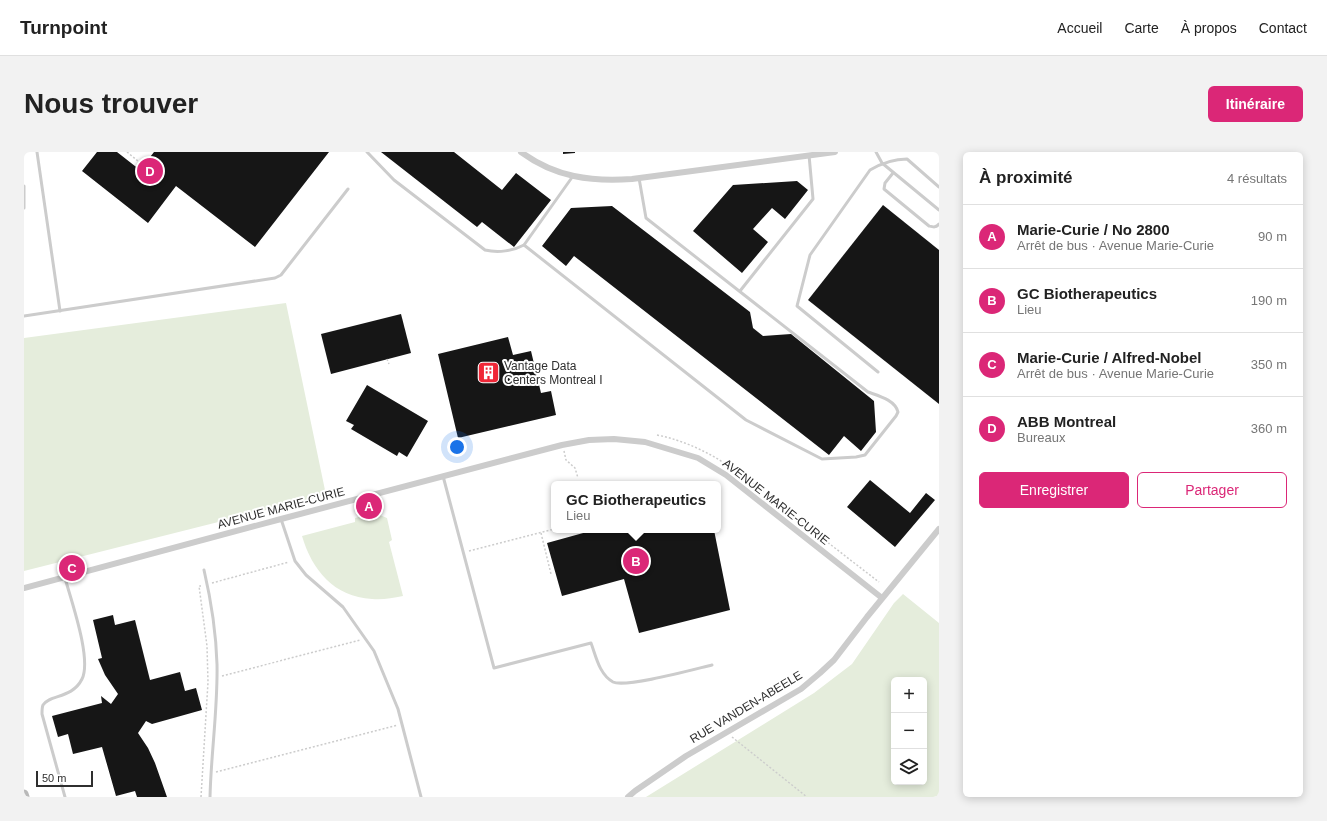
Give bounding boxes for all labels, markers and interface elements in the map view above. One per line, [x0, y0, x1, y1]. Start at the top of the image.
text: Turnpoint [20, 17, 107, 38]
text: Accueil [1057, 20, 1102, 36]
text: Carte [1124, 20, 1159, 36]
text: À propos [1181, 20, 1237, 36]
text: Contact [1259, 20, 1307, 36]
button: Itinéraire [1208, 86, 1303, 122]
text: Nous trouver [24, 88, 198, 119]
pin: D [137, 156, 163, 186]
text: À proximité [979, 168, 1073, 187]
text: 4 résultats [1227, 171, 1287, 186]
text: Marie-Curie / No 2800 [1017, 221, 1170, 238]
text: A [987, 229, 997, 244]
text: 90 m [1258, 229, 1287, 244]
text: Arrêt de bus · Avenue Marie-Curie [1017, 238, 1214, 253]
text: GC Biotherapeutics [1017, 285, 1157, 302]
text: B [987, 293, 997, 308]
text: 190 m [1251, 293, 1287, 308]
text: Lieu [1017, 302, 1042, 317]
text: Marie-Curie / Alfred-Nobel [1017, 349, 1201, 366]
text: C [987, 357, 997, 372]
text: 350 m [1251, 357, 1287, 372]
place label: Vantage Data Centers Montreal I [504, 359, 603, 387]
building icon: Vantage Data Centers Montreal I [476, 360, 502, 386]
text: Arrêt de bus · Avenue Marie-Curie [1017, 366, 1214, 381]
text: ABB Montreal [1017, 413, 1116, 430]
text: D [987, 421, 997, 436]
text: 360 m [1251, 421, 1287, 436]
text: Bureaux [1017, 430, 1065, 445]
your location [447, 437, 467, 457]
street label: AVENUE MARIE-CURIE [720, 456, 832, 548]
button: Enregistrer [979, 472, 1129, 508]
button: Partager [1137, 472, 1287, 508]
popup [551, 481, 721, 533]
street label: AVENUE MARIE-CURIE [216, 484, 346, 532]
pin: A [356, 491, 382, 521]
text: GC Biotherapeutics [566, 491, 706, 508]
text: Lieu [566, 508, 591, 523]
pin: B [623, 546, 649, 576]
pin: C [59, 553, 85, 583]
street label: RUE VANDEN-ABEELE [687, 668, 805, 746]
map controls [891, 677, 927, 785]
button: + [891, 677, 927, 713]
button: − [891, 713, 927, 749]
button: layers [891, 749, 927, 785]
scale bar [36, 769, 93, 788]
text: 50 m [42, 772, 66, 784]

